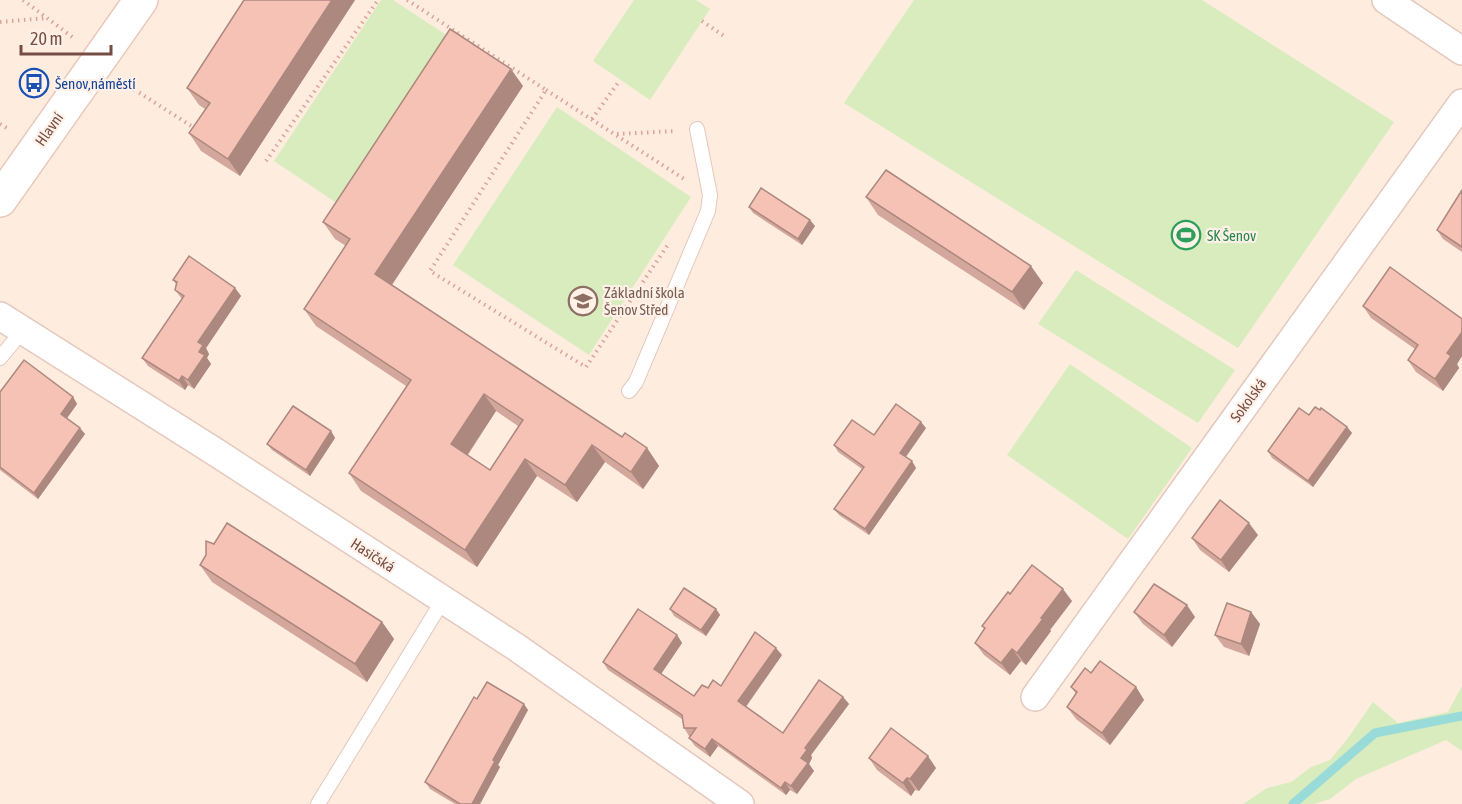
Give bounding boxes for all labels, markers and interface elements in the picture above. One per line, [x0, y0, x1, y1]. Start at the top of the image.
scale bar [21, 18, 111, 56]
text: 20 m [30, 28, 62, 49]
bus stop icon: Šenov,náměstí [18, 67, 50, 99]
place label: Šenov,náměstí [55, 75, 136, 92]
street label: Hlavní [32, 109, 67, 149]
sports icon: SK Šenov [1170, 219, 1202, 251]
place label: SK Šenov [1207, 227, 1256, 244]
place label: Základní škola Šenov Střed [604, 284, 685, 318]
school or university icon: Základní škola Šenov Střed [567, 285, 599, 317]
street label: Sokolská [1227, 375, 1269, 425]
street label: Hasičská [348, 535, 398, 575]

